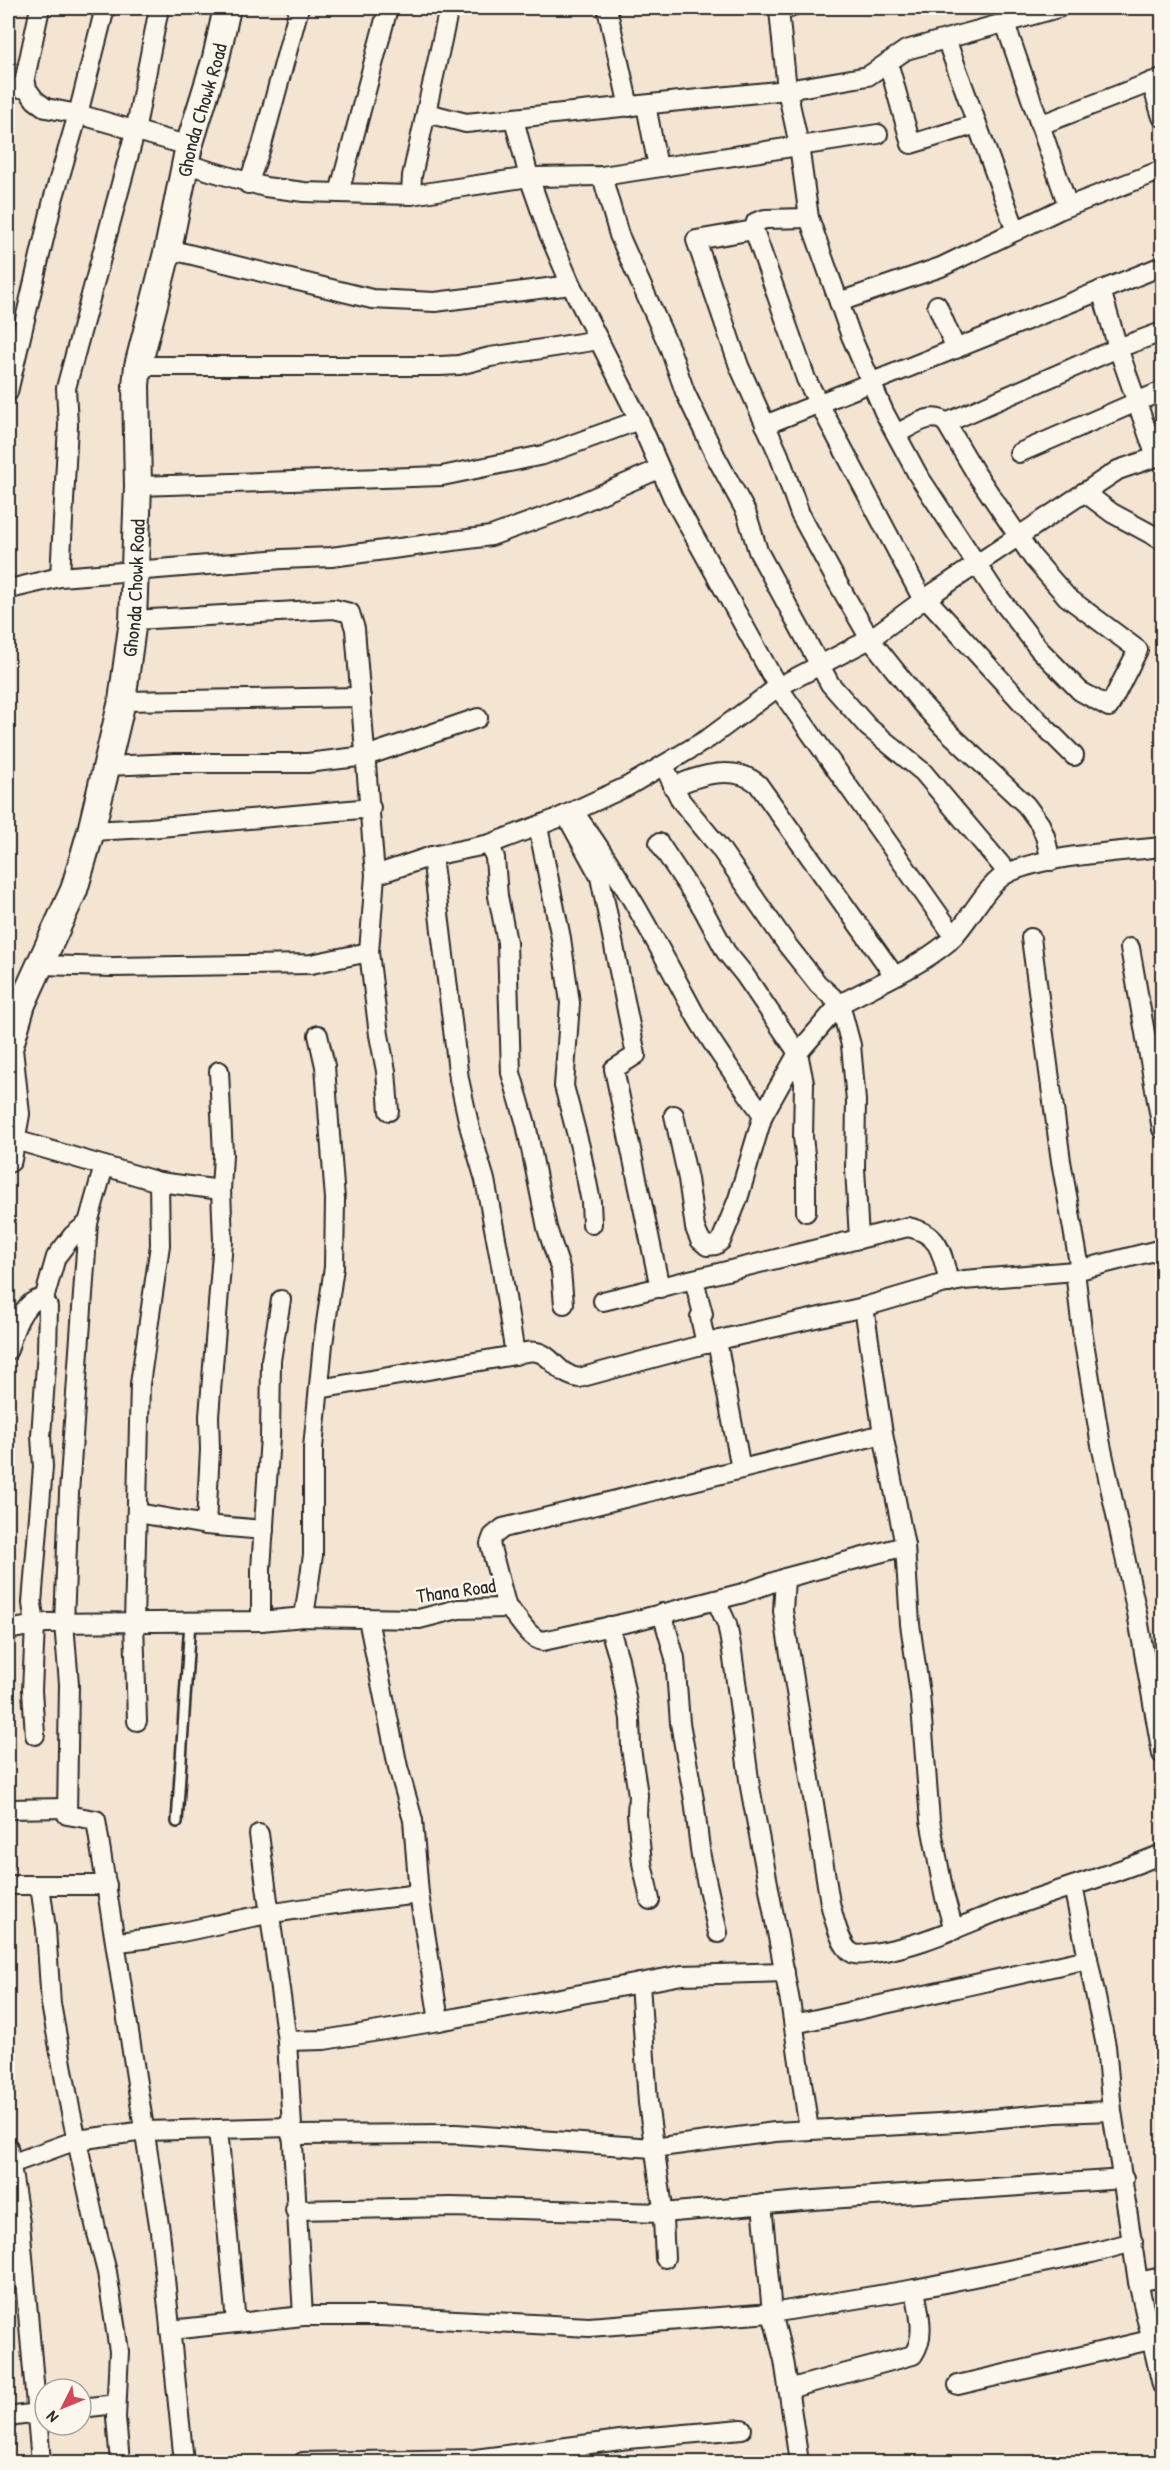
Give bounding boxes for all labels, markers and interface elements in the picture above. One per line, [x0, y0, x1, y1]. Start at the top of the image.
street label: Ghonda Chowk Road [170, 41, 232, 179]
street label: Ghonda Chowk Road [115, 518, 150, 658]
street label: Thana Road [415, 1571, 498, 1609]
north arrow [33, 2377, 93, 2437]
text: N [41, 2406, 63, 2428]

